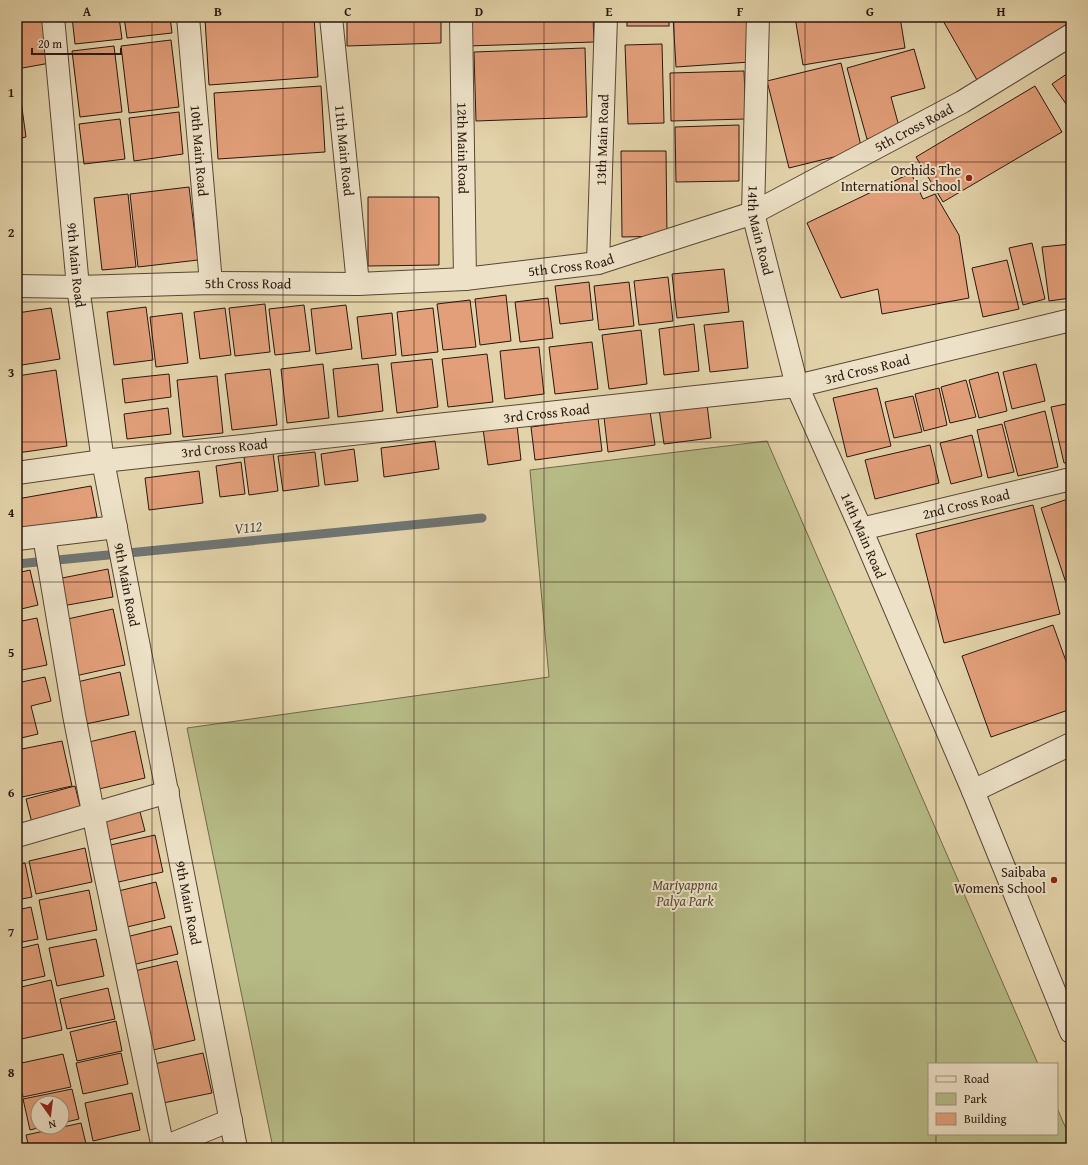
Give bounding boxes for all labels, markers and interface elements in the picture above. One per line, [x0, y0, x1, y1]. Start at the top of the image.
text: A [83, 2, 92, 21]
text: B [214, 2, 222, 21]
text: C [344, 2, 352, 21]
text: D [475, 2, 483, 21]
text: E [606, 2, 613, 21]
text: F [737, 2, 744, 21]
text: G [866, 2, 874, 21]
text: H [996, 2, 1006, 21]
scale bar [32, 30, 121, 56]
text: 20 m [38, 35, 62, 52]
text: 1 [8, 83, 14, 102]
street label: 13th Main Road [591, 93, 614, 186]
street label: 5th Cross Road [871, 98, 957, 157]
street label: 12th Main Road [452, 102, 474, 195]
street label: 10th Main Road [186, 104, 214, 198]
street label: 11th Main Road [330, 104, 359, 197]
place label: Orchids The International School [841, 160, 961, 196]
marker: Orchids The International School [964, 173, 974, 183]
street label: 14th Main Road [743, 185, 779, 278]
street label: 9th Main Road [62, 222, 91, 309]
text: 2 [8, 223, 15, 242]
street label: 5th Cross Road [527, 248, 617, 281]
street label: 5th Cross Road [204, 273, 292, 294]
street label: 3rd Cross Road [823, 349, 912, 389]
text: 3 [8, 363, 14, 382]
street label: 3rd Cross Road [502, 398, 591, 428]
street label: 3rd Cross Road [180, 433, 269, 462]
street label: 2nd Cross Road [920, 484, 1012, 524]
street label: 14th Main Road [836, 489, 891, 582]
text: 4 [8, 503, 15, 522]
water label: V112 [233, 515, 263, 539]
street label: 9th Main Road [109, 541, 145, 629]
text: 5 [8, 643, 15, 662]
text: 6 [8, 783, 15, 802]
street label: 9th Main Road [171, 859, 207, 947]
place label: Saibaba Womens School [954, 862, 1046, 898]
park label: Mariyappna Palya Park [652, 875, 718, 911]
marker: Saibaba Womens School [1049, 875, 1059, 885]
text: 7 [8, 923, 15, 942]
text: 8 [8, 1063, 15, 1082]
legend [928, 1063, 1058, 1135]
text: Road [964, 1070, 990, 1087]
text: Park [964, 1090, 988, 1107]
north arrow [30, 1095, 70, 1135]
text: Building [964, 1110, 1007, 1127]
text: N [46, 1116, 58, 1134]

